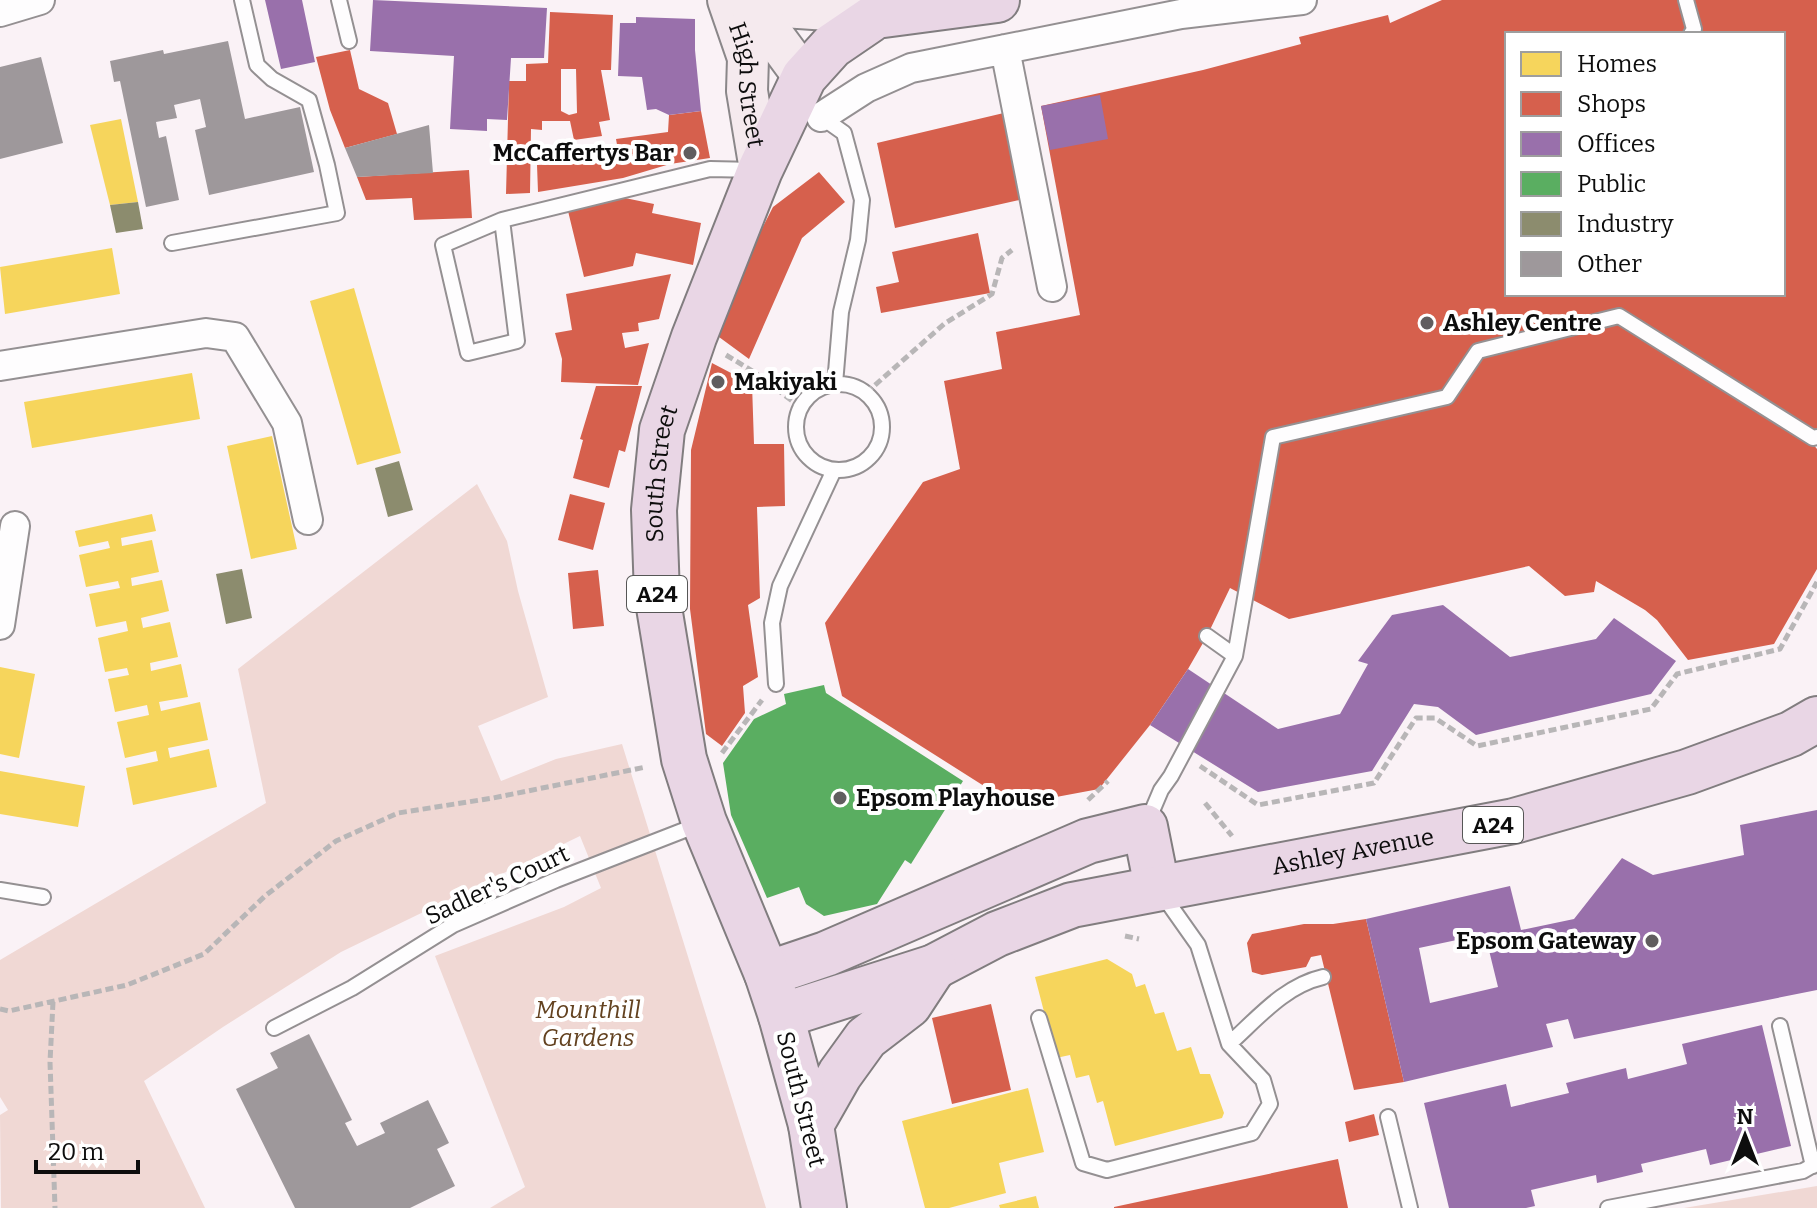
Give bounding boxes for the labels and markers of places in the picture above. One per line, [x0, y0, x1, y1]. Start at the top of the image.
place label: McCaffertys Bar [493, 139, 674, 167]
marker: McCaffertys Bar [681, 144, 699, 162]
place label: Ashley Centre [1443, 309, 1602, 337]
marker: Ashley Centre [1418, 314, 1436, 332]
place label: Makiyaki [734, 368, 838, 396]
marker: Makiyaki [709, 373, 727, 391]
place label: Epsom Playhouse [856, 784, 1055, 812]
marker: Epsom Playhouse [831, 789, 849, 807]
place label: Epsom Gateway [1456, 927, 1637, 955]
marker: Epsom Gateway [1643, 932, 1661, 950]

